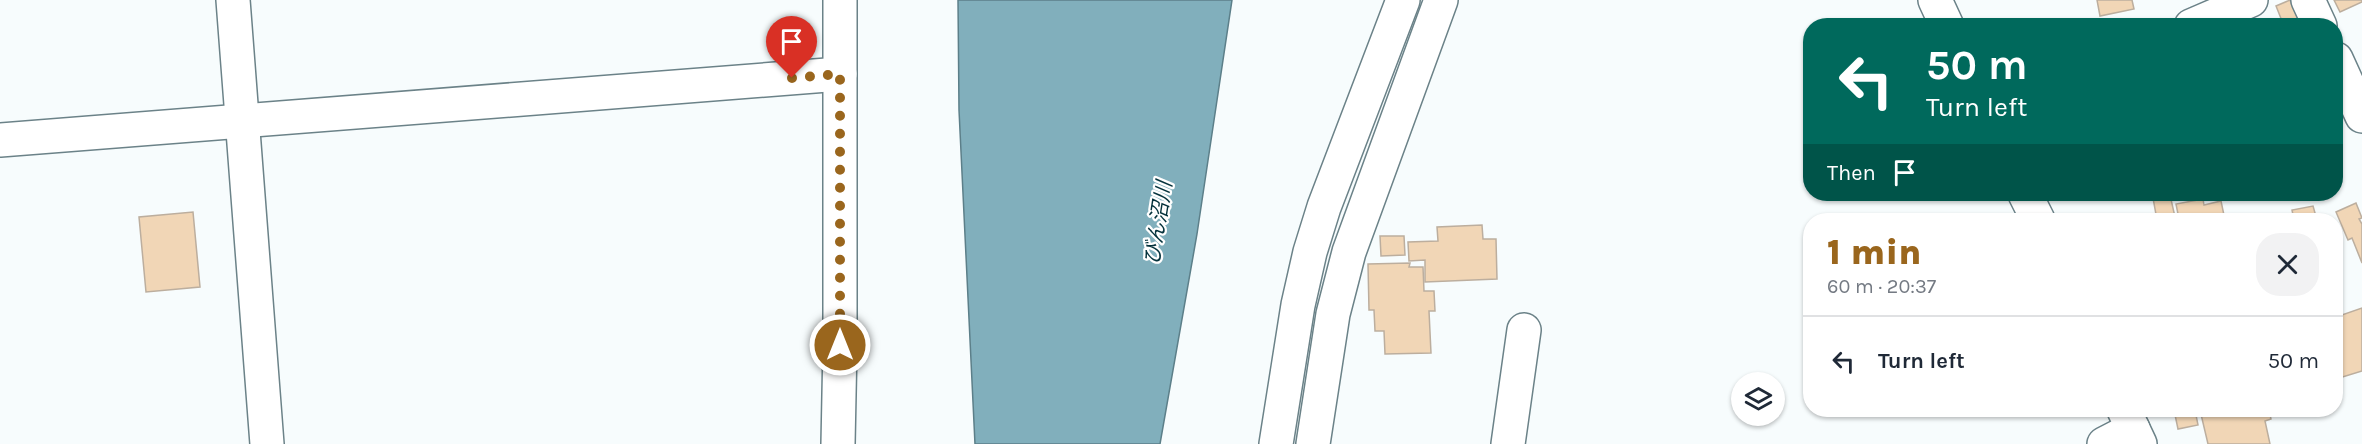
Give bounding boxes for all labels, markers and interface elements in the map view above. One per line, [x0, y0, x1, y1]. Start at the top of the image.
pin [766, 16, 817, 78]
icon: arrive [775, 25, 808, 58]
text: 50 m [1926, 40, 2028, 90]
icon: left [1827, 42, 1905, 120]
text: Turn left [1926, 91, 2027, 123]
icon: arrive [1888, 156, 1921, 189]
text: Then [1827, 160, 1876, 186]
water label: びん沼川 [1140, 178, 1177, 266]
text: 1 min [1827, 231, 1921, 273]
button: close [2256, 233, 2319, 296]
text: 60 m · 20:37 [1827, 275, 1936, 298]
position arrow [808, 313, 872, 377]
icon: left [1827, 345, 1860, 378]
text: Turn left [1878, 348, 1965, 374]
text: 50 m [2268, 348, 2319, 374]
map controls [1731, 372, 1785, 426]
button: layers [1731, 372, 1785, 426]

